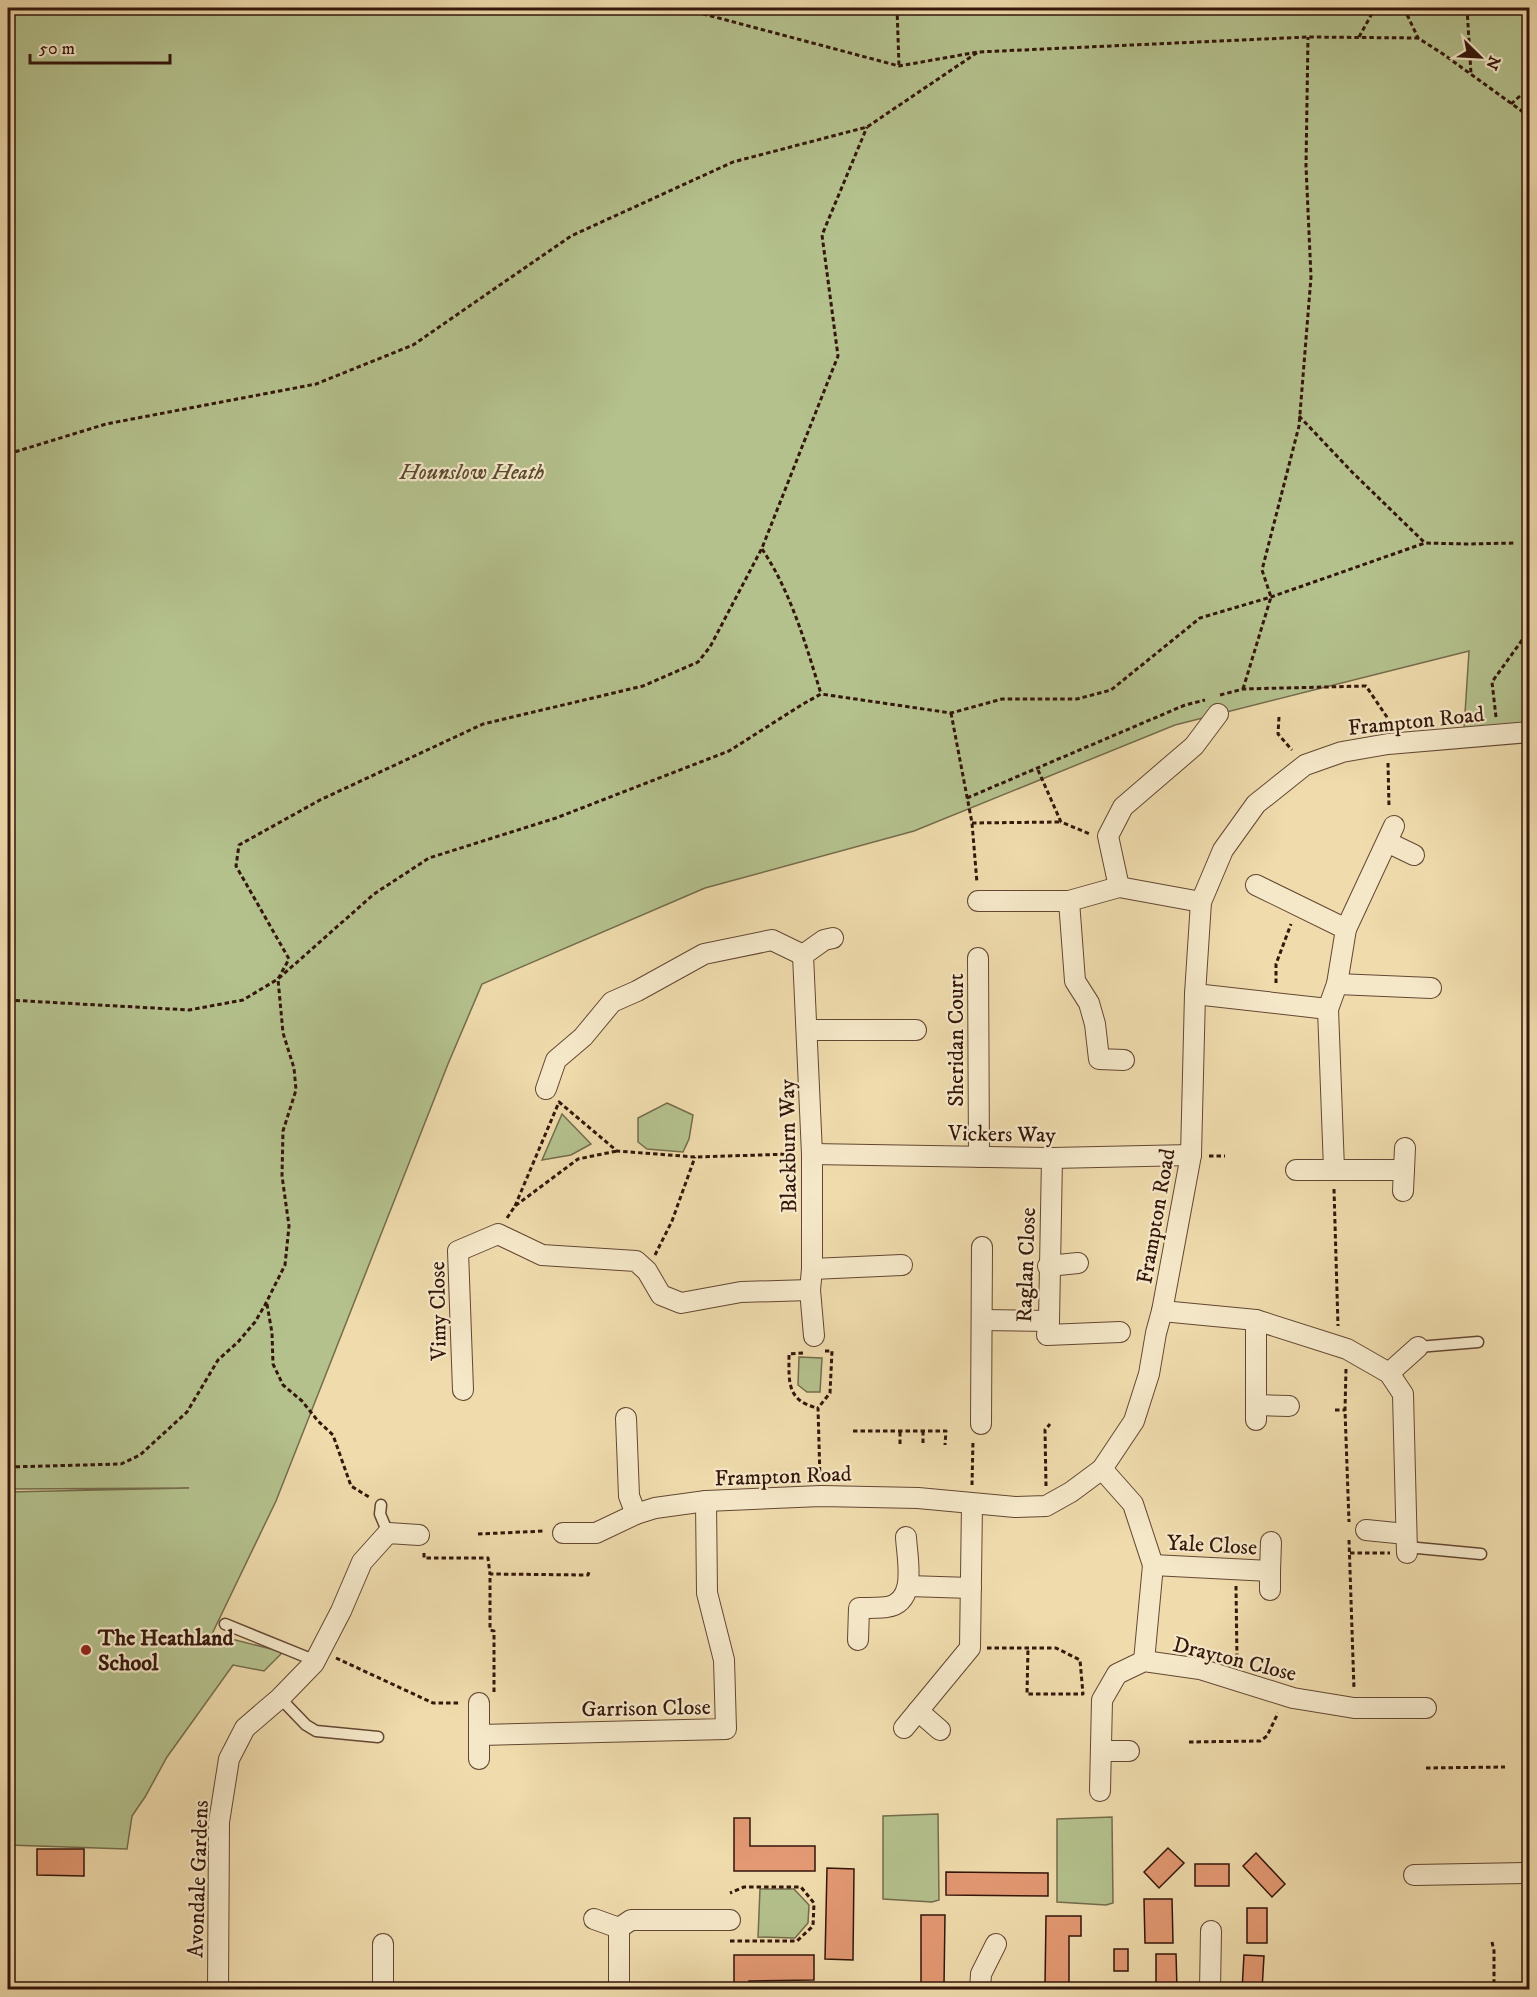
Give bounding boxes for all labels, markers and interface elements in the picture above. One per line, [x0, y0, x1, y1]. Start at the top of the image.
scale bar [30, 27, 170, 65]
north arrow [1450, 27, 1510, 87]
text: 50 m [39, 38, 75, 60]
text: N [1481, 53, 1505, 73]
park label: Hounslow Heath [399, 459, 545, 486]
street label: Frampton Road [1347, 701, 1486, 742]
street label: Sheridan Court [943, 973, 970, 1107]
street label: Blackburn Way [774, 1078, 803, 1213]
street label: Vickers Way [947, 1120, 1056, 1149]
street label: Frampton Road [1131, 1146, 1182, 1286]
street label: Raglan Close [1011, 1207, 1042, 1323]
street label: Vimy Close [424, 1261, 453, 1362]
street label: Frampton Road [714, 1461, 852, 1492]
street label: Yale Close [1166, 1530, 1258, 1561]
place label: The Heathland School [97, 1625, 235, 1677]
street label: Drayton Close [1170, 1631, 1299, 1688]
marker: The Heathland School [79, 1643, 93, 1657]
street label: Garrison Close [581, 1694, 711, 1723]
street label: Avondale Gardens [182, 1800, 215, 1958]

